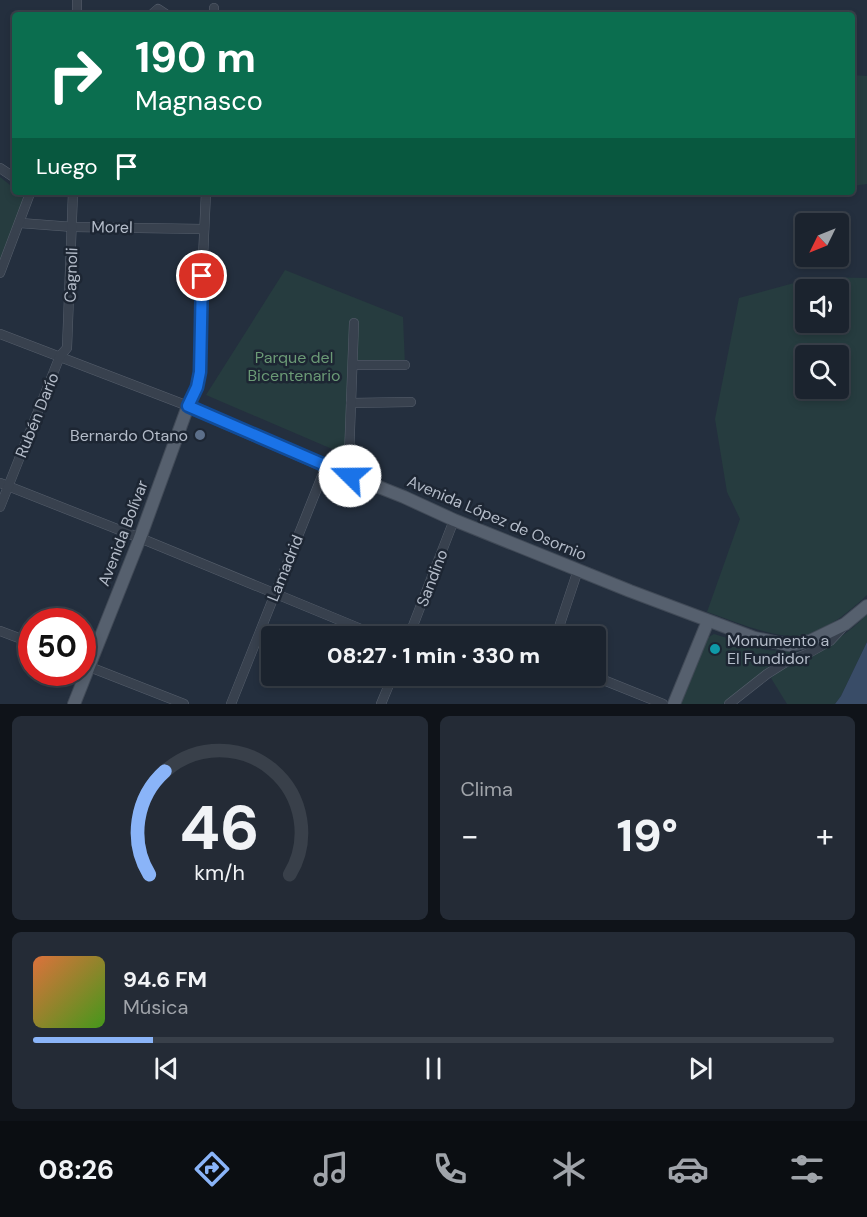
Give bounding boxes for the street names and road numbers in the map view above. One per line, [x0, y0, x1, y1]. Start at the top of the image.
street label: Morel [91, 216, 133, 238]
street label: Cagnoli [60, 247, 82, 303]
street label: Rubén Darío [10, 369, 64, 461]
street label: Avenida López de Osornio [404, 471, 590, 565]
street label: Avenida Bolívar [93, 477, 153, 589]
street label: Lamadrid [262, 532, 308, 604]
street label: Sandino [411, 546, 453, 610]

